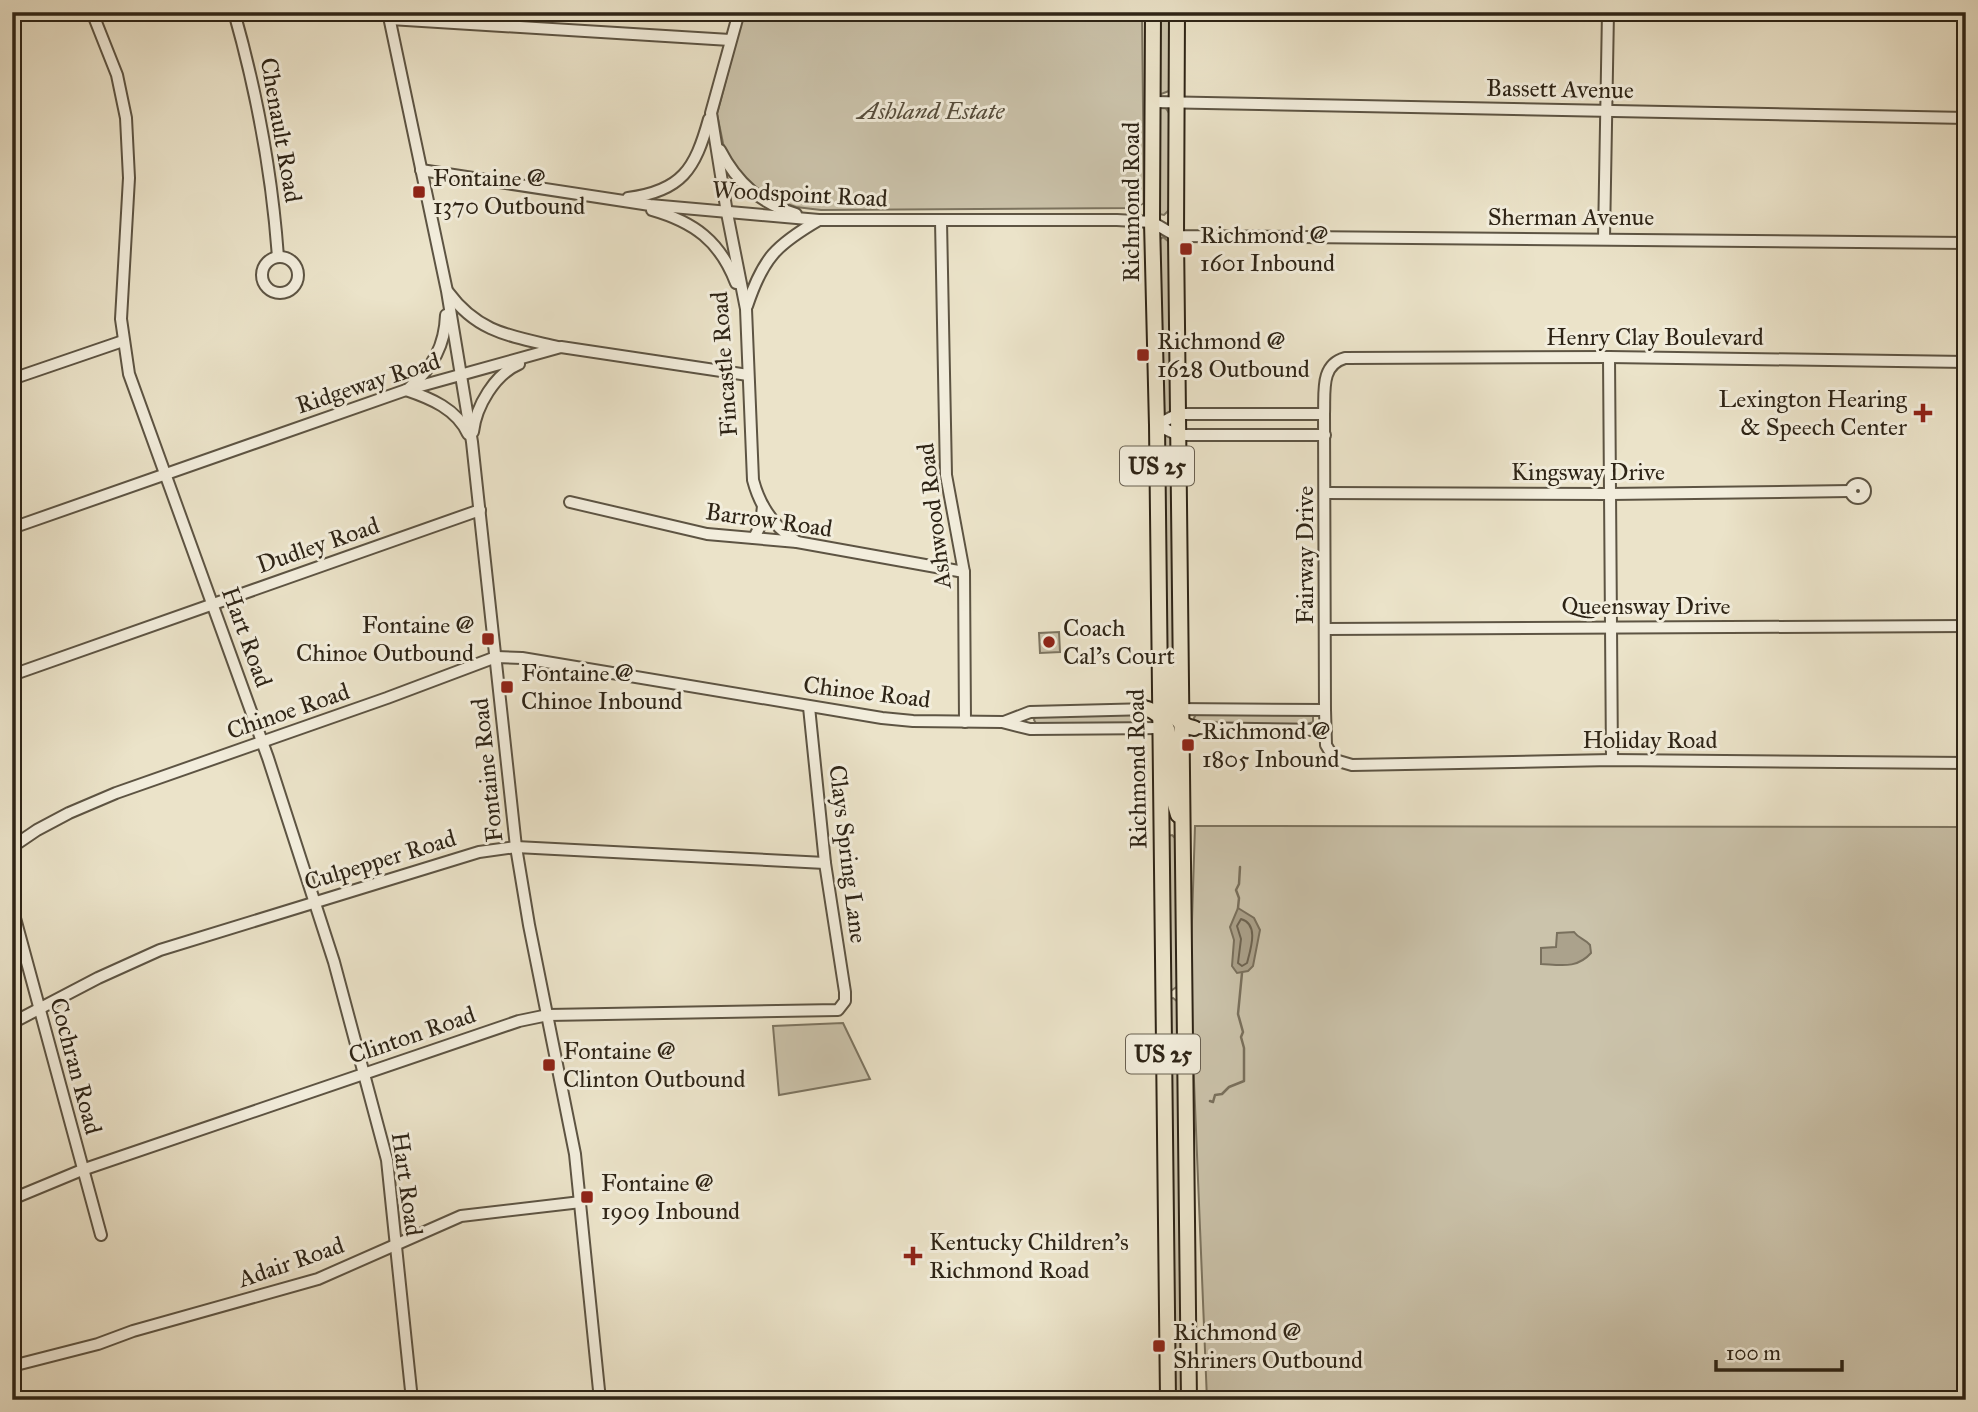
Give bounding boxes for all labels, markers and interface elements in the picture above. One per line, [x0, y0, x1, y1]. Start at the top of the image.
street label: Chenault Road [253, 55, 309, 205]
street label: Bassett Avenue [1486, 73, 1634, 105]
park label: Ashland Estate [855, 96, 1005, 126]
street label: Richmond Road [1116, 122, 1146, 282]
place label: Fontaine @ 1370 Outbound [433, 163, 585, 221]
street label: Woodspoint Road [711, 174, 889, 214]
marker: Fontaine @ 1370 Outbound [411, 184, 427, 200]
street label: Sherman Avenue [1488, 202, 1654, 232]
place label: Richmond @ 1601 Inbound [1200, 220, 1335, 278]
marker: Richmond @ 1601 Inbound [1178, 241, 1194, 257]
street label: Fincastle Road [704, 290, 744, 438]
street label: Henry Clay Boulevard [1546, 322, 1764, 352]
place label: Richmond @ 1628 Outbound [1157, 326, 1310, 384]
street label: Ridgeway Road [292, 346, 444, 420]
marker: Richmond @ 1628 Outbound [1135, 347, 1151, 363]
place label: Lexington Hearing & Speech Center [1719, 384, 1908, 442]
marker: Lexington Hearing & Speech Center [1913, 403, 1933, 423]
street label: Ashwood Road [910, 441, 958, 592]
road number: US 25 [1120, 446, 1194, 486]
street label: Kingsway Drive [1511, 457, 1665, 487]
street label: Fairway Drive [1290, 486, 1320, 624]
street label: Barrow Road [703, 496, 835, 544]
street label: Dudley Road [253, 510, 383, 580]
street label: Hart Road [215, 583, 279, 691]
street label: Queensway Drive [1562, 591, 1730, 621]
place label: Fontaine @ Chinoe Outbound [296, 610, 474, 668]
place label: Coach Cal's Court [1063, 613, 1175, 671]
marker: Fontaine @ Chinoe Outbound [480, 631, 496, 647]
marker: Coach Cal's Court [1041, 634, 1057, 650]
place label: Fontaine @ Chinoe Inbound [521, 658, 683, 716]
street label: Chinoe Road [802, 669, 932, 715]
street label: Chinoe Road [223, 676, 353, 746]
marker: Fontaine @ Chinoe Inbound [499, 679, 515, 695]
street label: Richmond Road [1121, 688, 1153, 850]
street label: Fontaine Road [465, 696, 509, 844]
place label: Richmond @ 1805 Inbound [1202, 716, 1339, 774]
street label: Holiday Road [1582, 725, 1718, 755]
marker: Richmond @ 1805 Inbound [1180, 737, 1196, 753]
street label: Clays Spring Lane [822, 763, 874, 945]
street label: Culpepper Road [301, 823, 459, 897]
street label: Cochran Road [43, 994, 109, 1138]
street label: Clinton Road [345, 999, 479, 1071]
road number: US 25 [1126, 1035, 1200, 1074]
place label: Fontaine @ Clinton Outbound [563, 1036, 746, 1094]
marker: Fontaine @ Clinton Outbound [541, 1057, 557, 1073]
street label: Hart Road [385, 1130, 429, 1238]
place label: Fontaine @ 1909 Inbound [601, 1168, 740, 1226]
marker: Fontaine @ 1909 Inbound [579, 1189, 595, 1205]
place label: Kentucky Children's Richmond Road [929, 1227, 1129, 1285]
street label: Adair Road [233, 1230, 348, 1294]
marker: Kentucky Children's Richmond Road [903, 1246, 923, 1266]
place label: Richmond @ Shriners Outbound [1173, 1317, 1363, 1375]
scale bar [1716, 1328, 1842, 1372]
marker: Richmond @ Shriners Outbound [1151, 1338, 1167, 1354]
text: 100 m [1726, 1340, 1781, 1366]

